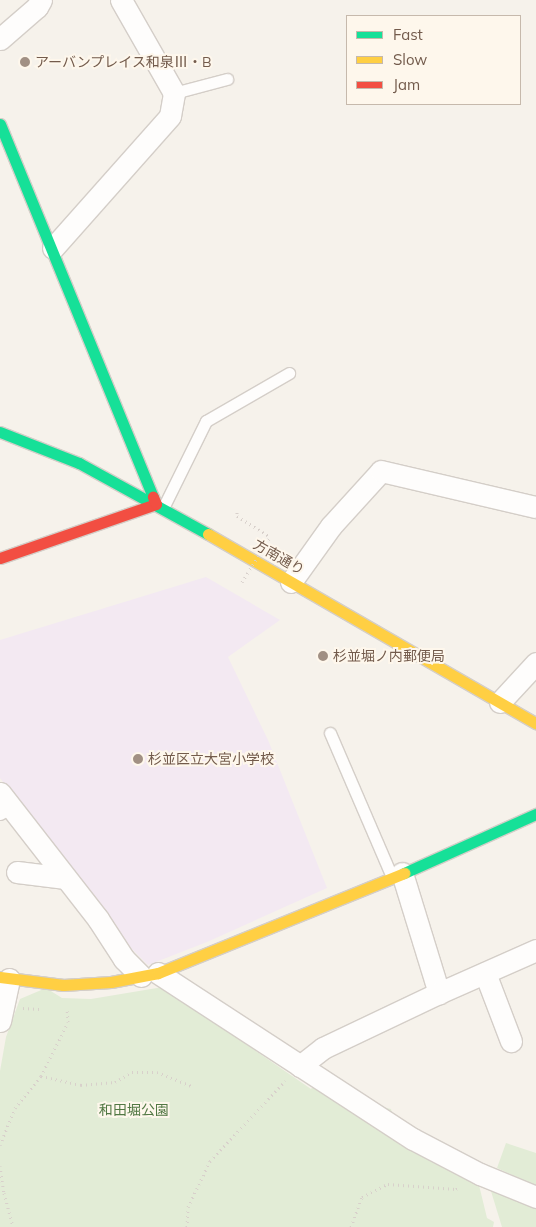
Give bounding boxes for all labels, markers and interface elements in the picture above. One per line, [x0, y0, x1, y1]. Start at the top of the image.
legend [346, 15, 521, 105]
text: Fast [393, 25, 423, 44]
text: Slow [393, 50, 427, 69]
place label: アーバンプレイス和泉Ⅲ・B [35, 54, 212, 70]
marker: アーバンプレイス和泉Ⅲ・B [19, 56, 31, 68]
text: Jam [393, 75, 420, 94]
street label: 方南通り [251, 536, 307, 578]
place label: 杉並堀ノ内郵便局 [333, 648, 445, 664]
marker: 杉並堀ノ内郵便局 [317, 650, 329, 662]
place label: 杉並区立大宮小学校 [148, 751, 274, 767]
marker: 杉並区立大宮小学校 [132, 753, 144, 765]
park label: 和田堀公園 [99, 1102, 169, 1118]

